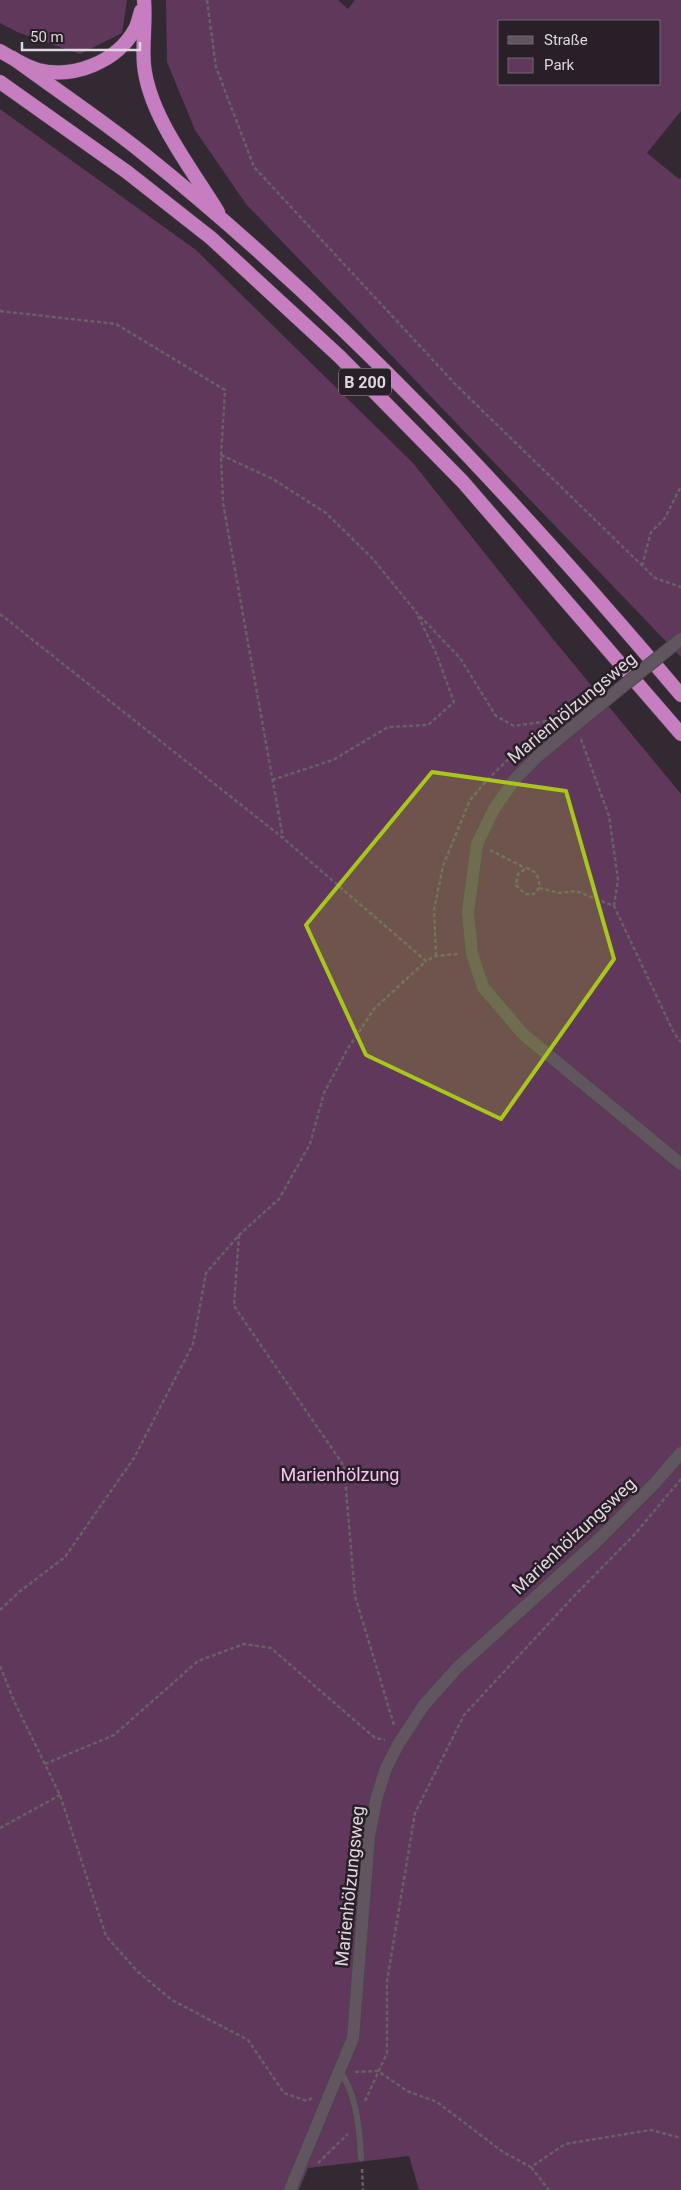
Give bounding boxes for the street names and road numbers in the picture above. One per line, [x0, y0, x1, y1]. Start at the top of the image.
road number: B 200 [339, 368, 391, 396]
street label: Marienhölzungsweg [503, 648, 640, 768]
street label: Marienhölzungsweg [507, 1473, 640, 1598]
street label: Marienhölzungsweg [331, 1805, 368, 1967]

